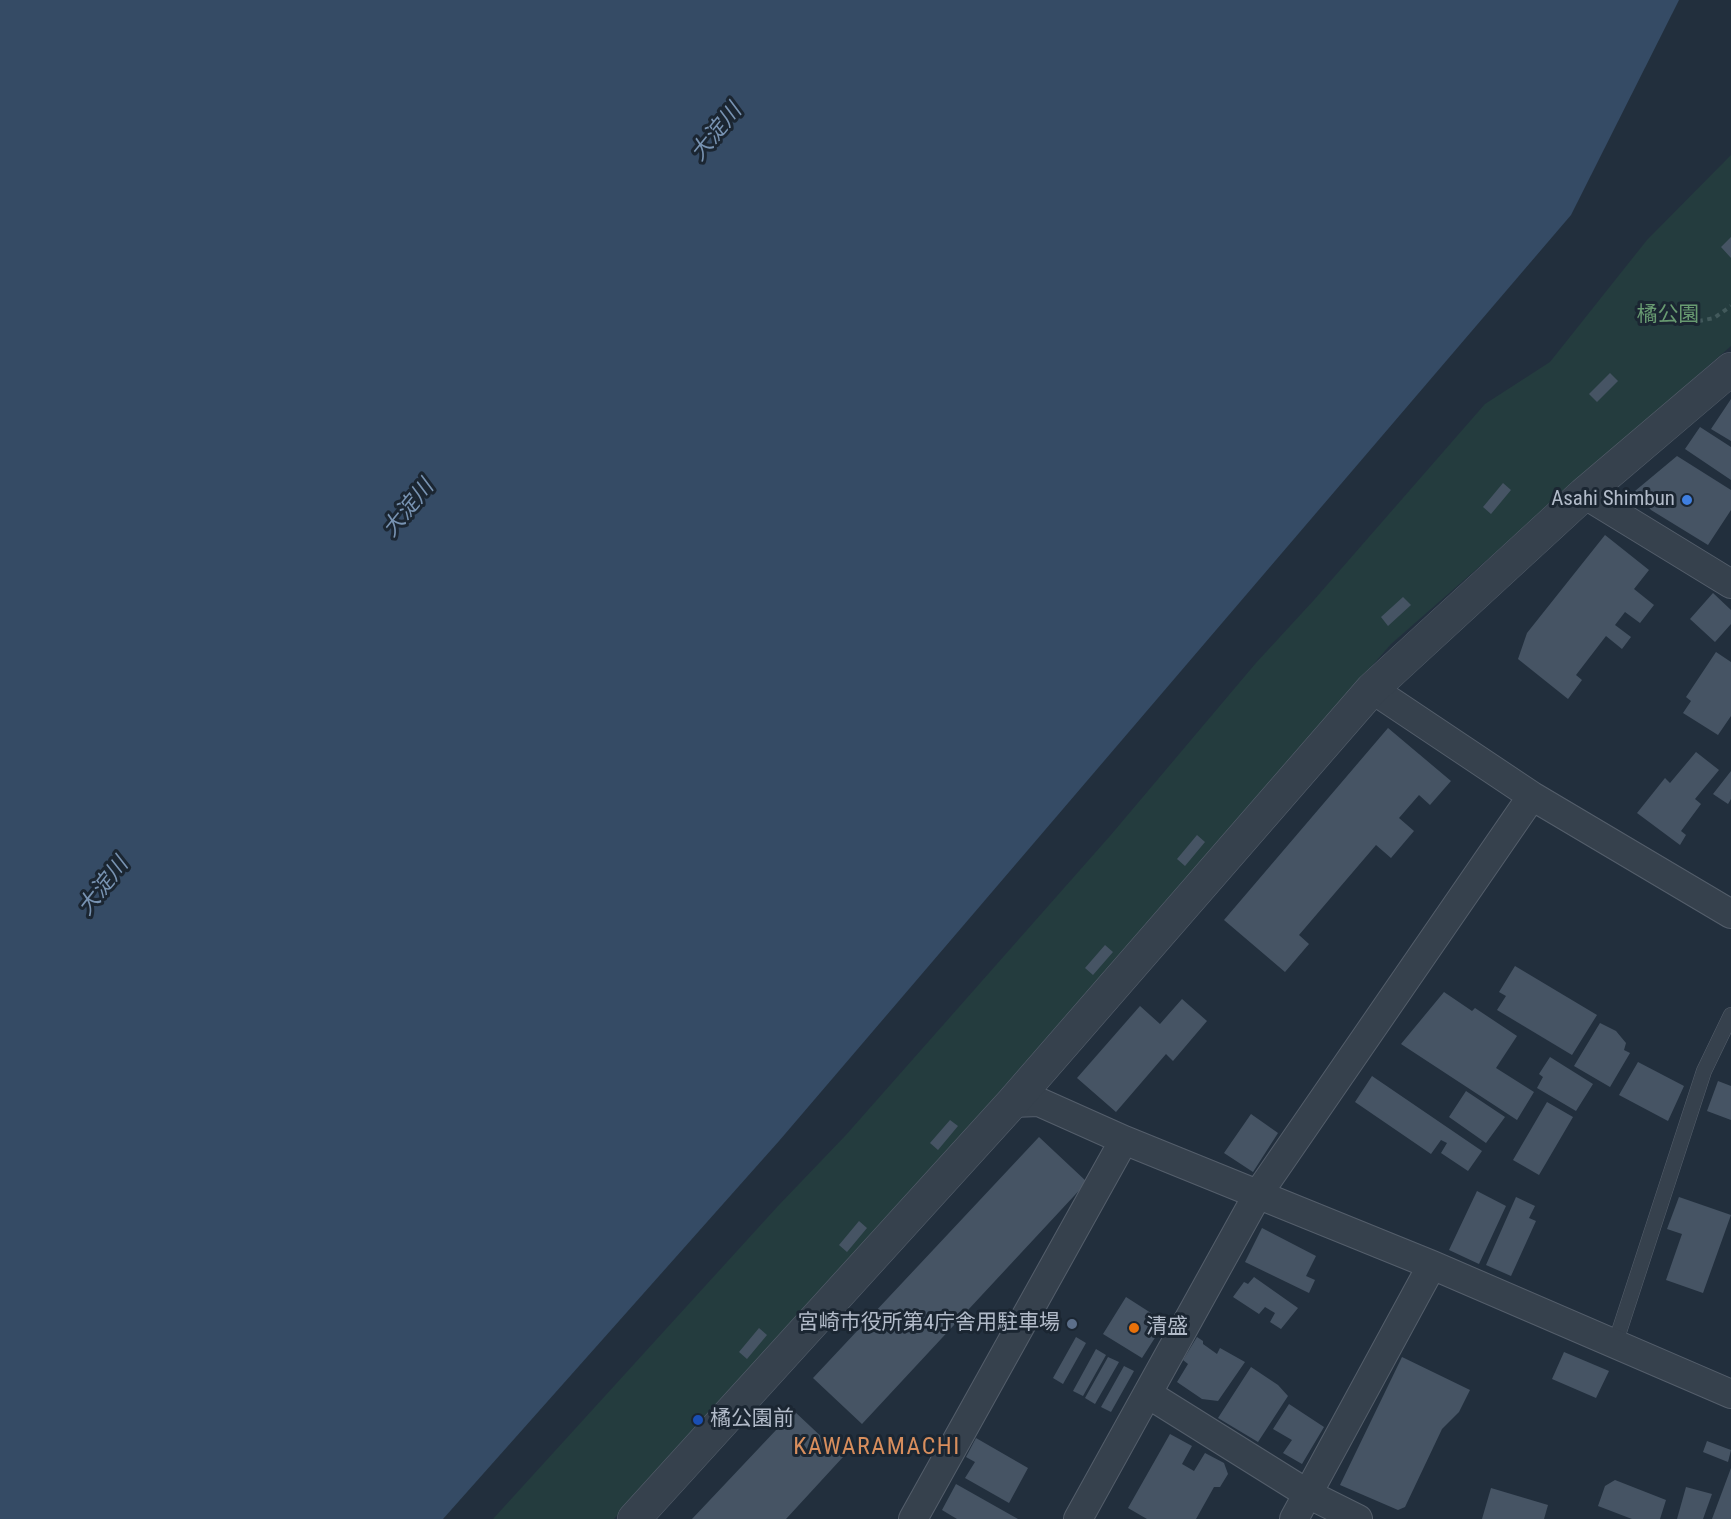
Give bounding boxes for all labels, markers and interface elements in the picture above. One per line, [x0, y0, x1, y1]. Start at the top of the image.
water label: 大淀川 [686, 99, 748, 167]
park label: 橘公園 [1637, 303, 1699, 329]
water label: 大淀川 [378, 475, 440, 543]
place label: Asahi Shimbun [1551, 487, 1675, 513]
marker: Asahi Shimbun [1680, 493, 1694, 507]
water label: 大淀川 [73, 853, 135, 921]
place label: 宮崎市役所第4庁舎用駐車場 [798, 1311, 1060, 1337]
place label: 清盛 [1146, 1315, 1188, 1341]
marker: 宮崎市役所第4庁舎用駐車場 [1065, 1317, 1079, 1331]
marker: 清盛 [1127, 1321, 1141, 1335]
place label: 橘公園前 [710, 1407, 794, 1433]
marker: 橘公園前 [691, 1413, 705, 1427]
district label: KAWARAMACHI [793, 1434, 961, 1462]

